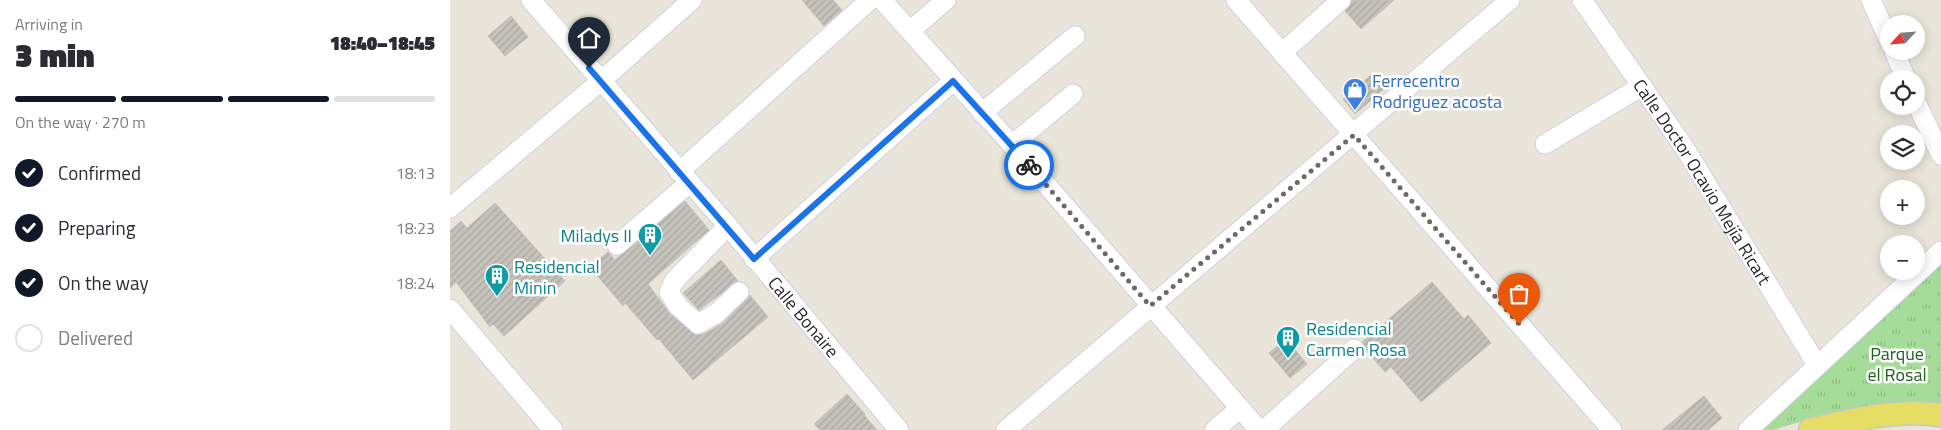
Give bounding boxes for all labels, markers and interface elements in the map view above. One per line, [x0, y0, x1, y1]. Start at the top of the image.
text: Arriving in [15, 12, 83, 36]
north arrow [1880, 15, 1925, 60]
map controls [1880, 15, 1925, 280]
pin [568, 17, 610, 68]
icon: home [575, 24, 603, 52]
text: 18:40–18:45 [330, 28, 435, 57]
text: 3 min [15, 31, 95, 79]
place label: Ferrecentro Rodriguez acosta [1372, 67, 1502, 115]
button: locate [1880, 70, 1925, 115]
street label: Calle Doctor Ocavio Mejía Ricart [1627, 73, 1779, 290]
shop icon: Ferrecentro Rodriguez acosta [1342, 77, 1368, 111]
text: On the way · 270 m [15, 110, 146, 134]
button: layers [1880, 125, 1925, 170]
courier [1004, 140, 1054, 190]
icon: bike [1015, 151, 1043, 179]
text: Confirmed [58, 158, 141, 187]
icon: check [15, 159, 43, 187]
text: 18:13 [396, 161, 435, 185]
button: + [1880, 180, 1925, 225]
text: Preparing [58, 213, 135, 242]
icon: check [15, 214, 43, 242]
text: 18:23 [396, 216, 435, 240]
place label: Miladys II [560, 222, 632, 249]
building icon: Miladys II [637, 222, 663, 256]
button: − [1880, 235, 1925, 280]
place label: Residencial Minin [514, 253, 600, 301]
building icon: Residencial Minin [484, 263, 510, 297]
text: On the way [58, 268, 149, 297]
icon: check [15, 269, 43, 297]
street label: Calle Bonaire [762, 270, 846, 363]
text: 18:24 [396, 271, 435, 295]
pin [1498, 273, 1540, 324]
icon: bag [1505, 280, 1533, 308]
place label: Residencial Carmen Rosa [1306, 315, 1407, 363]
text: Delivered [58, 323, 133, 352]
building icon: Residencial Carmen Rosa [1275, 325, 1301, 359]
park label: Parque el Rosal [1867, 340, 1927, 388]

